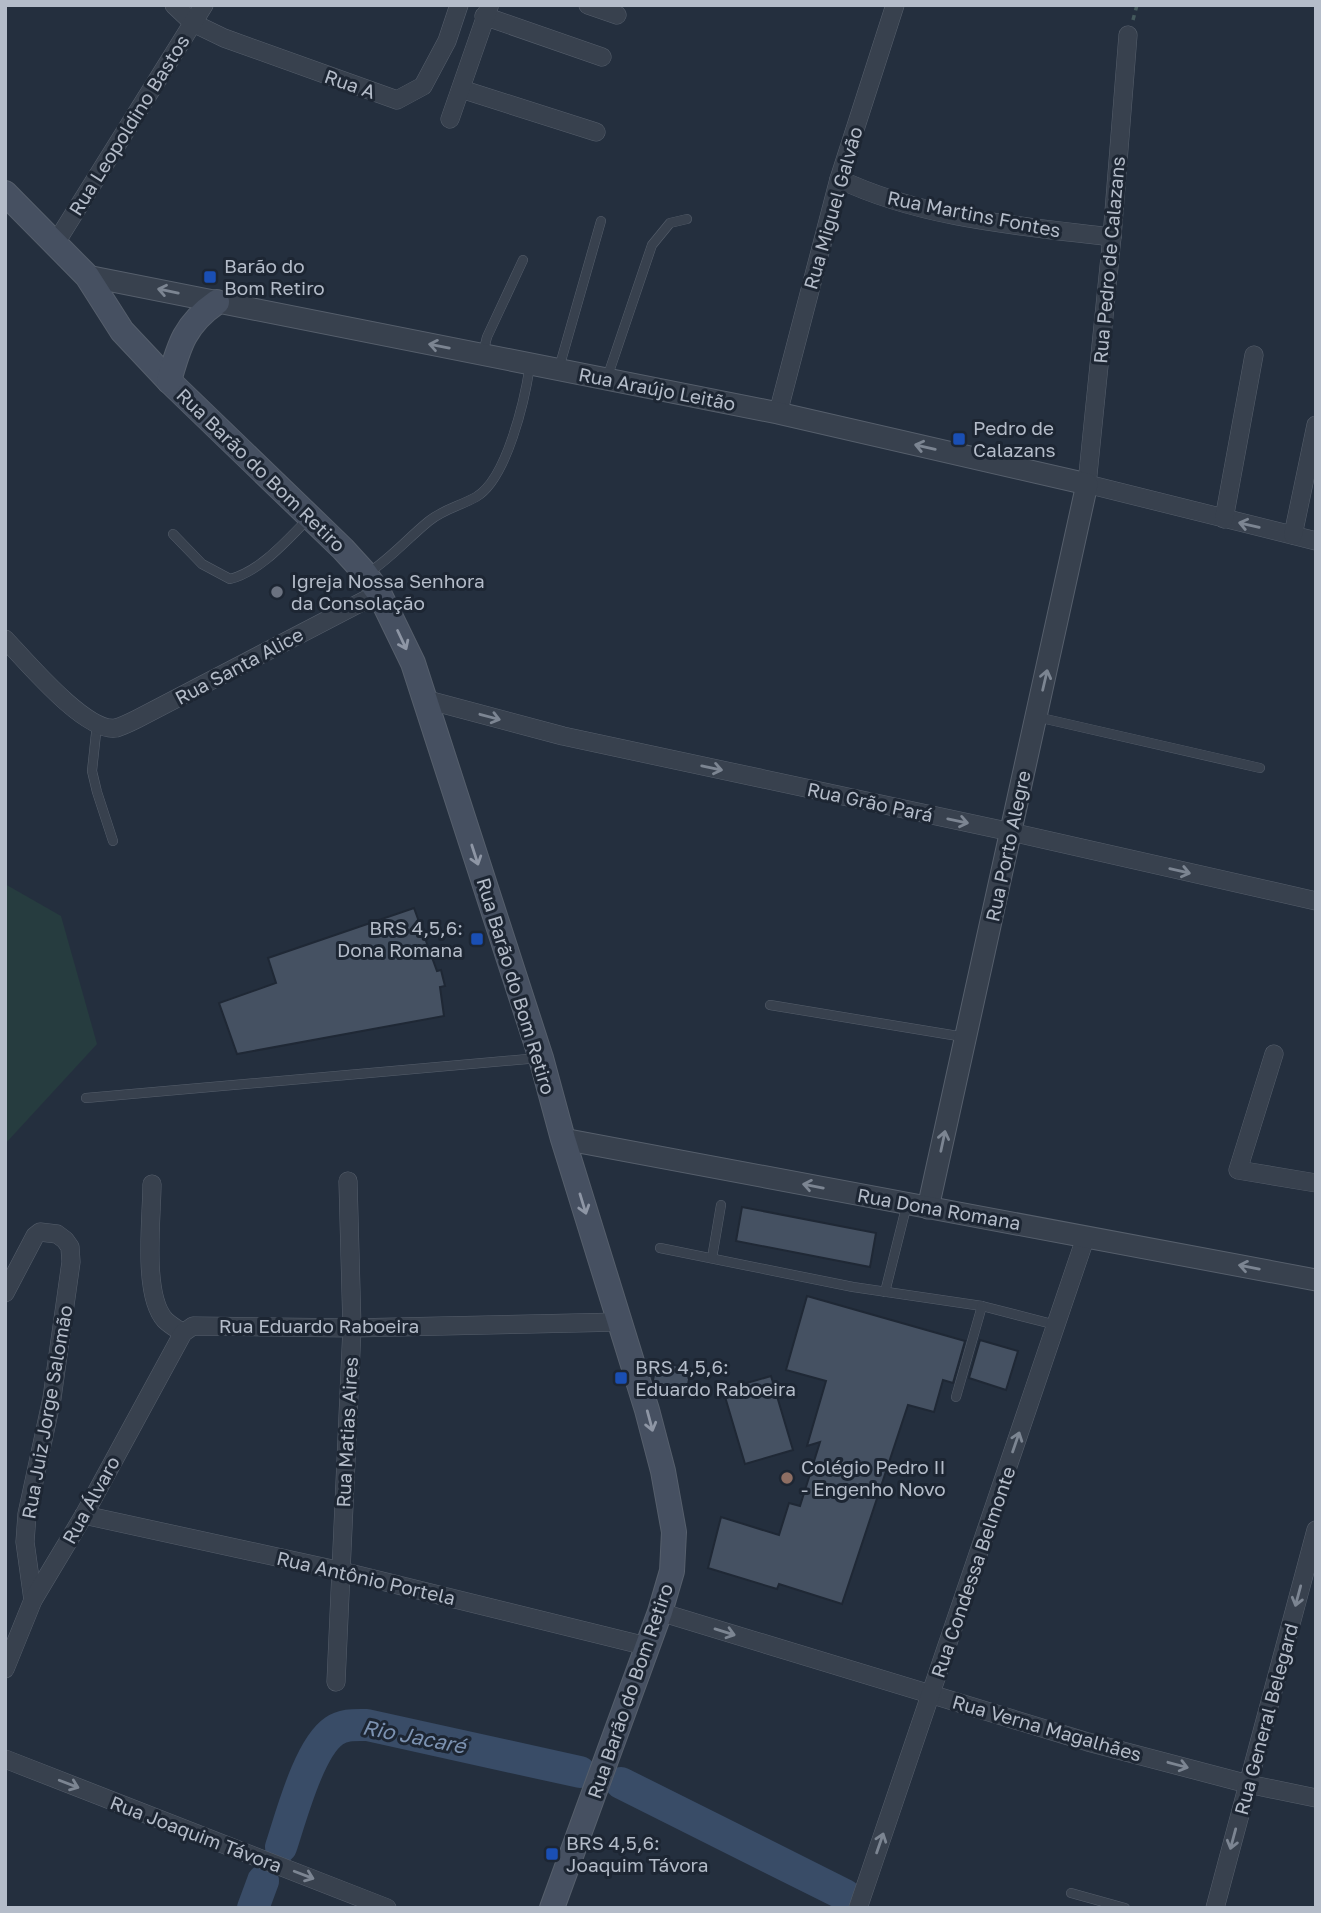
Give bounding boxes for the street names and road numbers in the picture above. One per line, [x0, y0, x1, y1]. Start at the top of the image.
street label: Rua Leopoldino Bastos [64, 30, 194, 219]
street label: Rua A [322, 64, 379, 103]
street label: Rua Miguel Galvão [798, 124, 867, 292]
street label: Rua Pedro de Calazans [1088, 155, 1129, 365]
street label: Rua Martins Fontes [885, 185, 1063, 242]
street label: Rua Araújo Leitão [577, 362, 738, 415]
street label: Rua Barão do Bom Retiro [172, 383, 351, 556]
street label: Rua Santa Alice [171, 622, 307, 709]
street label: Rua Porto Alegre [980, 768, 1035, 924]
street label: Rua Grão Pará [805, 777, 935, 826]
street label: Rua Barão do Bom Retiro [472, 875, 560, 1097]
street label: Rua Dona Romana [856, 1183, 1023, 1234]
street label: Rua Juiz Jorge Salomão [16, 1303, 77, 1521]
street label: Rua Eduardo Raboeira [219, 1314, 419, 1337]
street label: Rua Matias Aires [331, 1356, 362, 1508]
street label: Rua Álvaro [57, 1452, 124, 1548]
street label: Rua Condessa Belmonte [926, 1463, 1020, 1681]
street label: Rua Antônio Portela [275, 1546, 458, 1609]
street label: Rua Barão do Bom Retiro [582, 1580, 677, 1801]
street label: Rua General Belegard [1229, 1621, 1302, 1817]
street label: Rua Verna Magalhães [950, 1689, 1144, 1766]
street label: Rua Joaquim Távora [107, 1790, 285, 1877]

